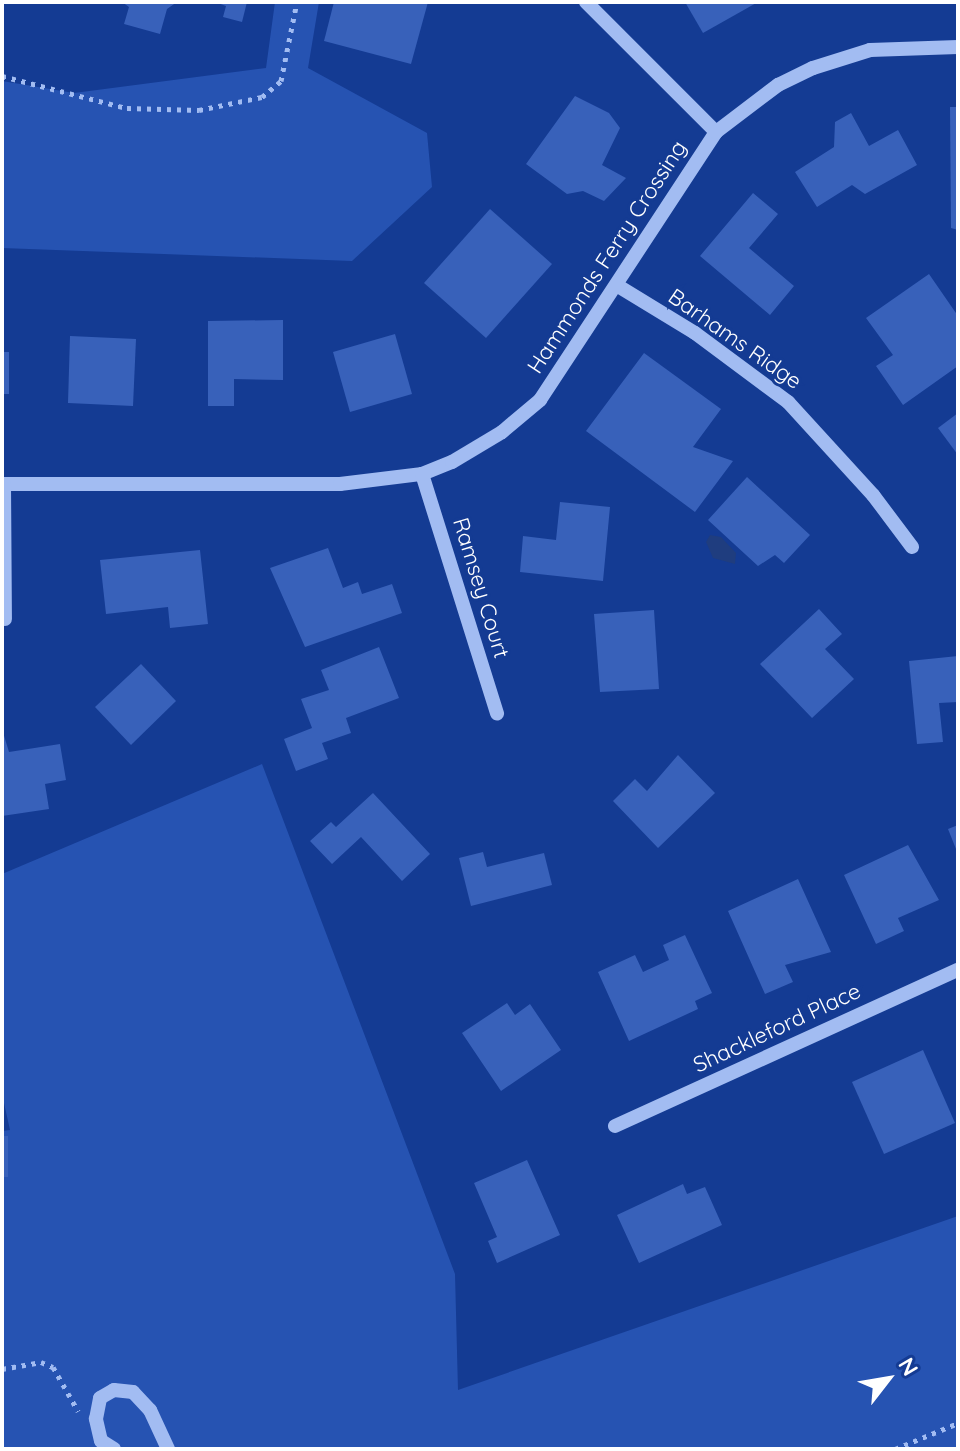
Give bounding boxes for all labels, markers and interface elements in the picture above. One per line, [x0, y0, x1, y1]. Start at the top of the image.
street label: Hammonds Ferry Crossing [522, 136, 692, 378]
street label: Barhams Ridge [663, 283, 807, 395]
street label: Ramsey Court [447, 515, 515, 661]
street label: Shackleford Place [689, 978, 865, 1078]
north arrow [848, 1339, 928, 1419]
text: N [892, 1352, 925, 1381]

